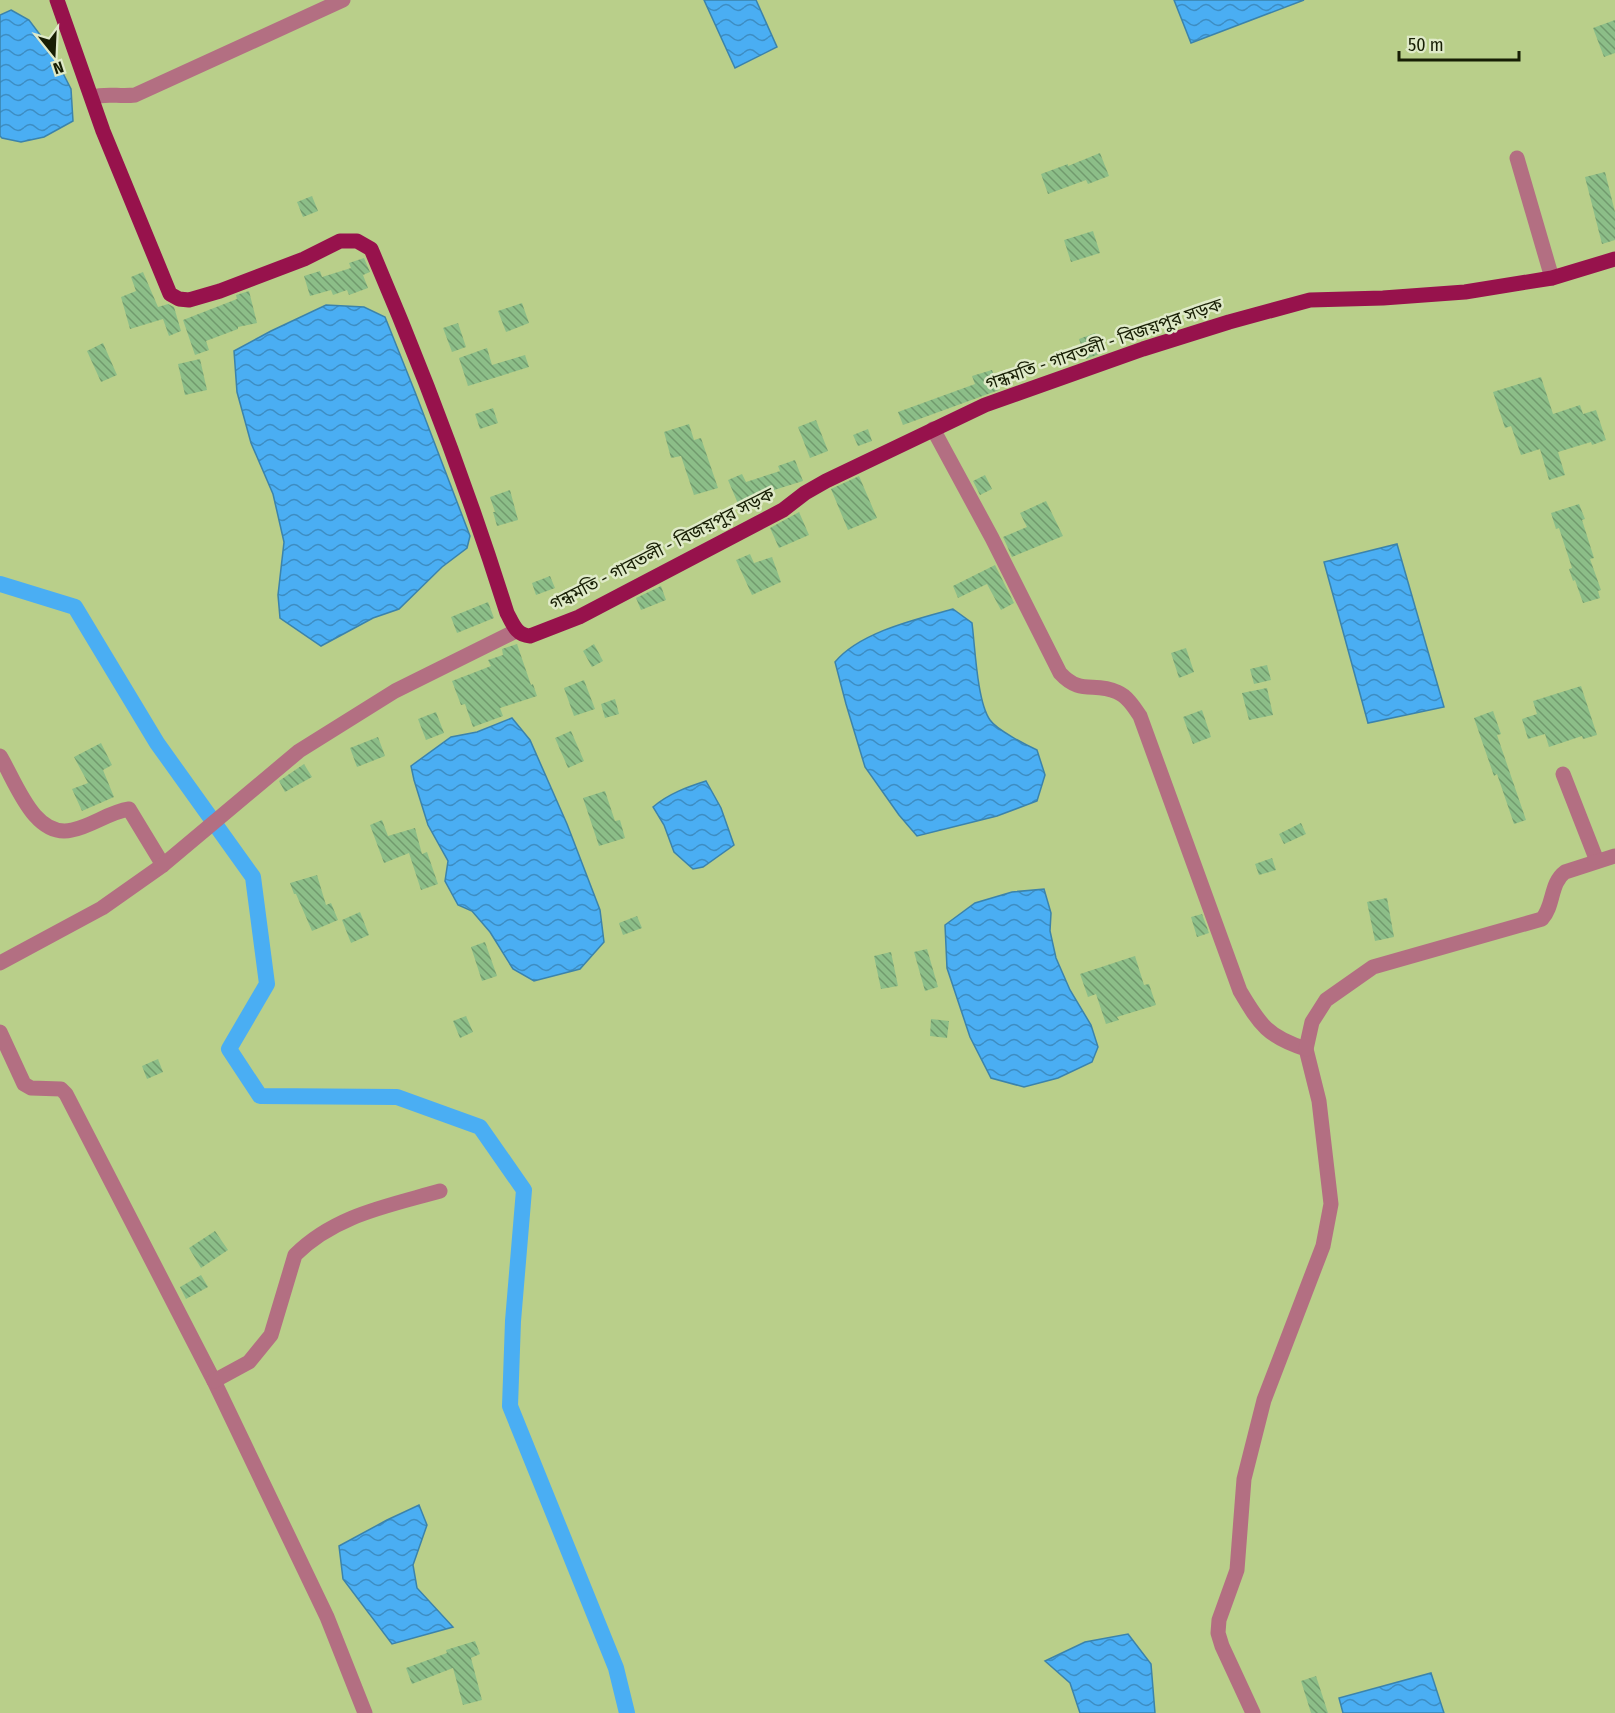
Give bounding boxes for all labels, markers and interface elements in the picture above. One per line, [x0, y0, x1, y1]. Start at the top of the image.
north arrow [24, 24, 84, 84]
scale bar [1399, 24, 1519, 62]
text: 50 m [1408, 34, 1444, 56]
text: N [51, 57, 66, 78]
street label: গন্ধমতি - গাবতলী - বিজয়পুর সড়ক [983, 293, 1226, 395]
street label: গন্ধমতি - গাবতলী - বিজয়পুর সড়ক [546, 482, 778, 615]

